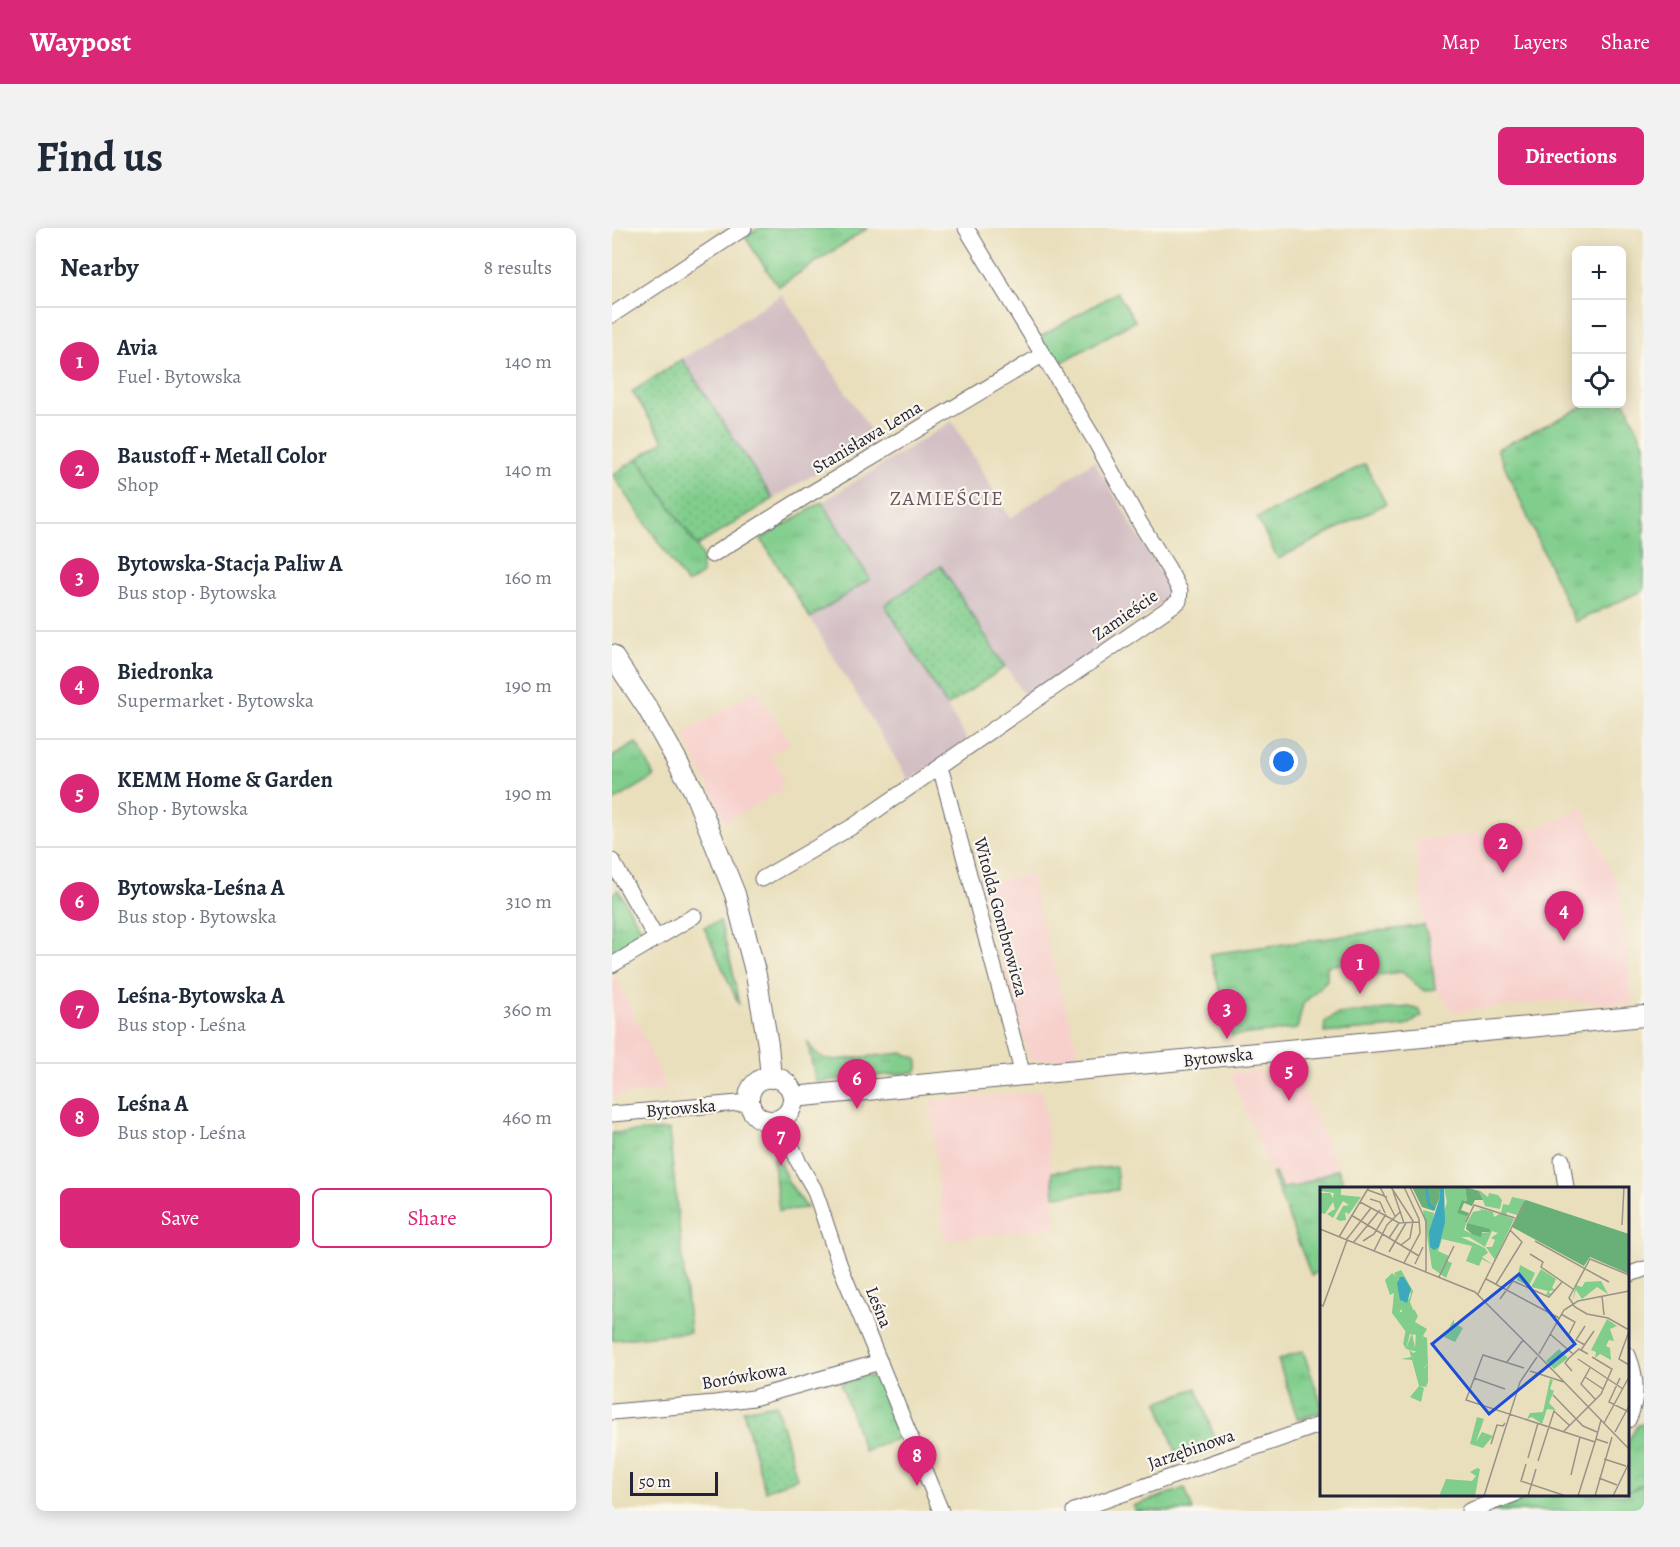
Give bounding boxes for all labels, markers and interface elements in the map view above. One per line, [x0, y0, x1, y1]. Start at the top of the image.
text: Waypost [30, 23, 131, 61]
text: Map [1441, 28, 1480, 56]
text: Layers [1513, 28, 1568, 56]
text: Share [1601, 28, 1650, 56]
button: Directions [1498, 127, 1644, 185]
text: Find us [36, 128, 163, 185]
map controls [1572, 246, 1626, 408]
button: + [1572, 246, 1626, 300]
text: Nearby [60, 250, 139, 285]
text: 8 results [484, 254, 552, 281]
button: − [1572, 300, 1626, 354]
text: Avia [117, 333, 158, 363]
text: 1 [76, 348, 83, 375]
text: 140 m [505, 348, 552, 375]
button: locate [1572, 354, 1626, 408]
text: Fuel · Bytowska [117, 363, 242, 390]
street label: Stanisława Lema [808, 395, 927, 479]
text: Baustoff + Metall Color [117, 441, 327, 471]
text: 2 [75, 456, 84, 483]
text: 140 m [505, 456, 552, 483]
text: Shop [117, 471, 159, 498]
district label: ZAMIEŚCIE [890, 485, 1004, 512]
text: Bytowska-Stacja Paliw A [117, 549, 343, 579]
text: 3 [75, 564, 84, 591]
text: 160 m [505, 564, 552, 591]
text: Bus stop · Bytowska [117, 579, 277, 606]
street label: Zamieście [1088, 584, 1162, 646]
text: Biedronka [117, 657, 213, 687]
text: 4 [75, 672, 84, 699]
text: 190 m [505, 672, 552, 699]
text: Supermarket · Bytowska [117, 687, 314, 714]
your location [1269, 747, 1298, 776]
text: KEMM Home & Garden [117, 765, 333, 795]
text: 5 [75, 780, 84, 807]
text: 190 m [505, 780, 552, 807]
text: Shop · Bytowska [117, 795, 248, 822]
pin: 2 [1484, 824, 1522, 873]
street label: Witolda Gombrowicza [968, 834, 1034, 1000]
text: Bytowska-Leśna A [117, 873, 285, 903]
text: 6 [75, 888, 84, 915]
text: 310 m [506, 888, 552, 915]
pin: 4 [1544, 892, 1584, 941]
text: Bus stop · Bytowska [117, 903, 277, 930]
pin: 1 [1340, 944, 1380, 994]
text: Leśna-Bytowska A [117, 981, 285, 1011]
pin: 3 [1208, 990, 1246, 1039]
text: 7 [75, 996, 84, 1023]
text: 360 m [503, 996, 552, 1023]
text: Bus stop · Leśna [117, 1011, 246, 1038]
street label: Bytowska [1182, 1041, 1255, 1073]
pin: 5 [1270, 1052, 1308, 1101]
pin: 6 [838, 1060, 876, 1109]
text: Leśna A [117, 1089, 188, 1119]
street label: Bytowska [645, 1093, 718, 1123]
text: 8 [75, 1104, 84, 1131]
text: 460 m [502, 1104, 552, 1131]
pin: 7 [762, 1116, 800, 1166]
text: Bus stop · Leśna [117, 1119, 246, 1146]
inset map [1320, 1187, 1629, 1496]
button: Save [60, 1188, 300, 1248]
button: Share [312, 1188, 552, 1248]
street label: Leśna [860, 1283, 898, 1332]
street label: Borówkowa [700, 1357, 789, 1395]
street label: Jarzębinowa [1144, 1423, 1238, 1475]
pin: 8 [898, 1436, 936, 1486]
scale bar [630, 1469, 718, 1496]
text: 50 m [639, 1471, 671, 1493]

